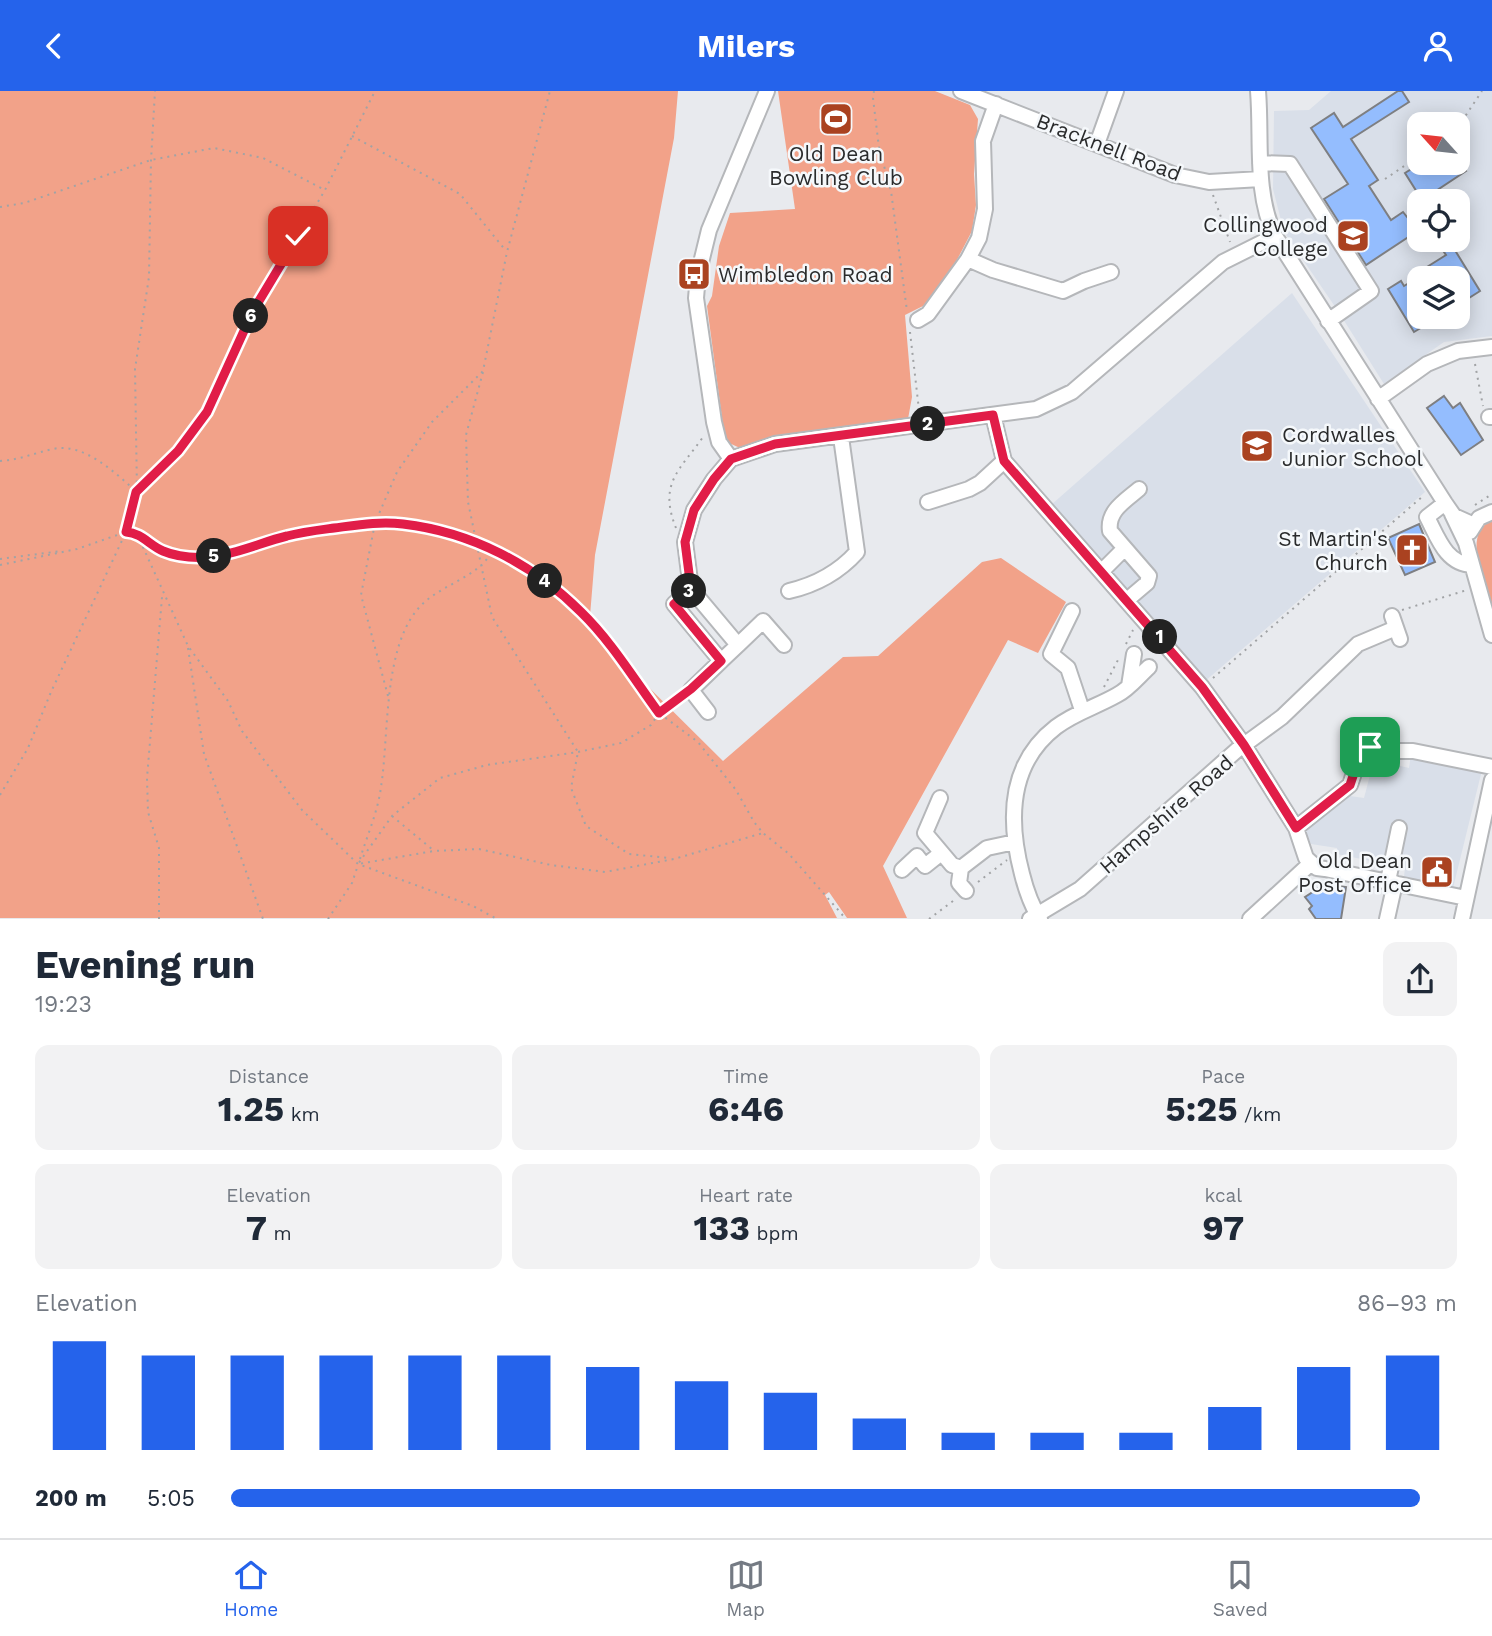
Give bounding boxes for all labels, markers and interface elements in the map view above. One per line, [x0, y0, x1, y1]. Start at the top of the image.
icon: back [35, 27, 73, 65]
text: Milers [697, 27, 795, 65]
icon: person [1419, 27, 1457, 65]
sports icon: Old Dean Bowling Club [817, 100, 855, 138]
street label: Bracknell Road [1033, 108, 1185, 186]
north arrow [1407, 112, 1470, 175]
map controls [1407, 112, 1470, 329]
place label: Old Dean Bowling Club [769, 141, 903, 190]
button: locate [1407, 189, 1470, 252]
pin [268, 206, 328, 266]
place label: Collingwood College [1203, 212, 1328, 261]
icon: check [279, 217, 317, 255]
school or university icon: Collingwood College [1334, 217, 1372, 255]
bus stop icon: Wimbledon Road [675, 255, 713, 293]
place label: Wimbledon Road [718, 262, 893, 287]
button: layers [1407, 266, 1470, 329]
pin: 6 [233, 299, 268, 334]
text: 6 [245, 304, 256, 327]
pin: 2 [911, 407, 946, 441]
text: 2 [922, 412, 933, 435]
place label: Cordwalles Junior School [1282, 422, 1424, 471]
school or university icon: Cordwalles Junior School [1238, 427, 1276, 465]
place label: St Martin's Church [1278, 526, 1388, 575]
church icon: St Martin's Church [1393, 531, 1431, 569]
pin: 5 [196, 539, 232, 573]
text: 5 [208, 544, 219, 567]
pin: 4 [528, 563, 562, 599]
text: 4 [538, 569, 551, 592]
pin: 3 [672, 573, 706, 609]
text: 3 [683, 579, 694, 602]
pin: 1 [1142, 619, 1178, 655]
text: 1 [1155, 625, 1164, 648]
pin [1340, 717, 1400, 777]
icon: arrive [1351, 728, 1389, 766]
street label: Hampshire Road [1094, 749, 1238, 879]
place label: Old Dean Post Office [1298, 848, 1412, 897]
public building icon: Old Dean Post Office [1418, 853, 1456, 891]
button: share [1383, 942, 1457, 1016]
text: Evening run [35, 943, 255, 987]
text: 19:23 [35, 991, 92, 1018]
text: Distance [228, 1065, 309, 1088]
text: Time [723, 1065, 769, 1088]
text: Pace [1201, 1065, 1245, 1088]
text: 1.25 [218, 1088, 284, 1130]
text: 6:46 [708, 1088, 784, 1130]
text: 5:25 [1165, 1088, 1238, 1130]
text: km [284, 1103, 320, 1126]
text: /km [1238, 1103, 1281, 1126]
text: Elevation [226, 1184, 311, 1207]
text: Heart rate [699, 1184, 793, 1207]
text: kcal [1205, 1184, 1242, 1207]
text: 7 [246, 1207, 267, 1249]
text: 133 [693, 1207, 750, 1249]
text: 97 [1202, 1207, 1244, 1249]
text: m [267, 1222, 292, 1245]
text: bpm [750, 1222, 799, 1245]
text: Elevation [35, 1290, 138, 1317]
text: 86–93 m [1357, 1290, 1457, 1317]
text: 200 m [35, 1485, 107, 1512]
text: 5:05 [147, 1485, 195, 1512]
tab: Home [224, 1556, 278, 1621]
tab: Map [726, 1556, 765, 1621]
tab: Saved [1213, 1556, 1268, 1621]

